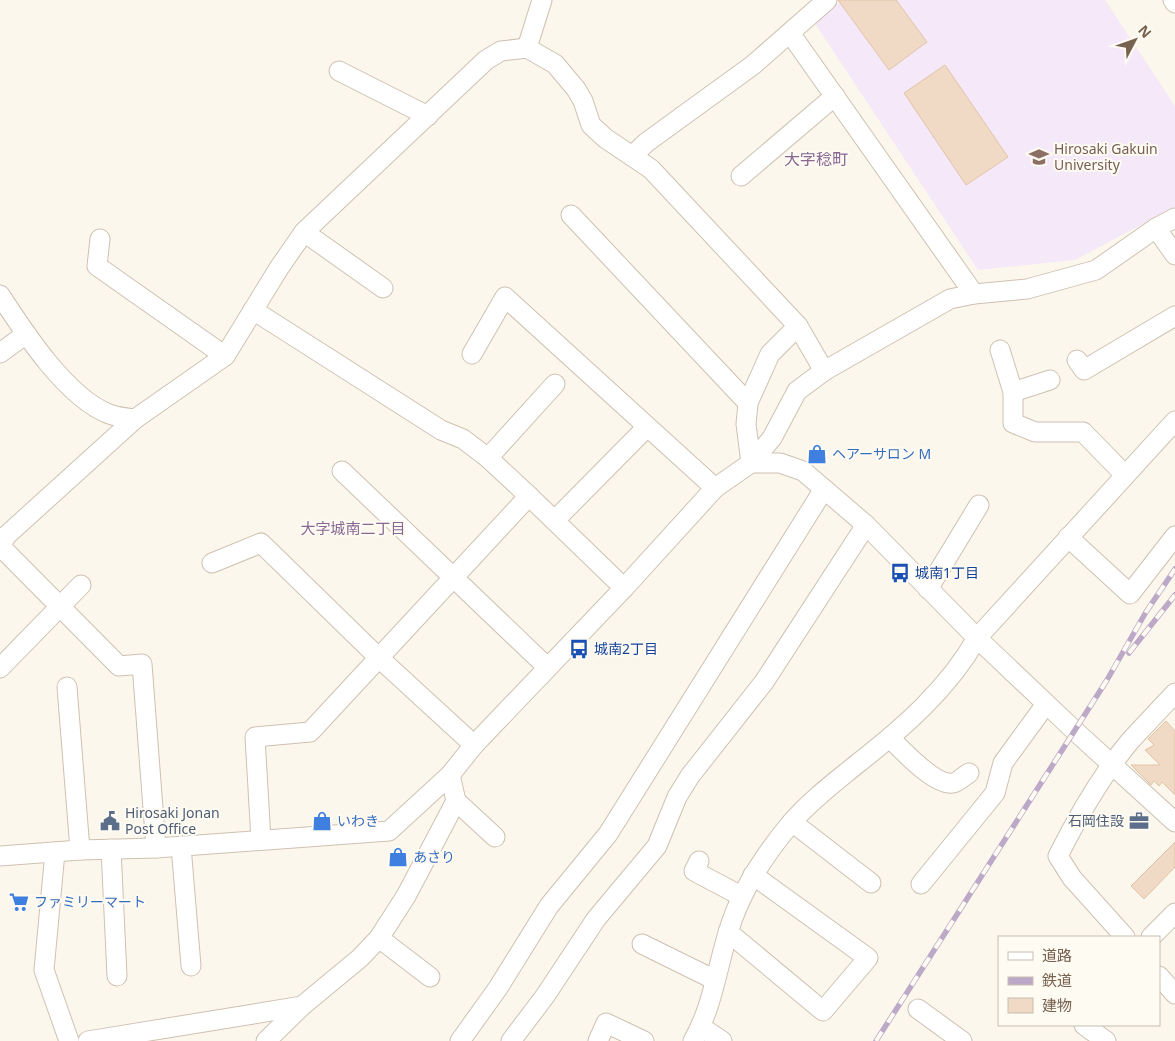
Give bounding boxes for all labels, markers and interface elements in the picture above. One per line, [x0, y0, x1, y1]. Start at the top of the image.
north arrow [1110, 15, 1160, 65]
text: N [1134, 21, 1156, 42]
place label: Hirosaki Gakuin University [1054, 139, 1158, 174]
school or university icon: Hirosaki Gakuin University [1028, 146, 1050, 168]
district label: 大字稔町 [784, 148, 848, 170]
shop icon: ヘアーサロン M [806, 443, 828, 465]
place label: ヘアーサロン M [832, 444, 931, 463]
district label: 大字城南二丁目 [300, 518, 406, 538]
bus stop icon: 城南1丁目 [889, 562, 911, 584]
place label: 城南1丁目 [915, 563, 979, 582]
bus stop icon: 城南2丁目 [568, 638, 590, 660]
place label: 城南2丁目 [594, 639, 658, 658]
place label: Hirosaki Jonan Post Office [125, 803, 220, 838]
public building icon: Hirosaki Jonan Post Office [99, 810, 121, 832]
shop icon: いわき [311, 810, 333, 832]
office icon: 石岡住設 [1128, 810, 1150, 832]
place label: いわき [337, 811, 379, 830]
place label: 石岡住設 [1068, 811, 1124, 830]
shop icon: あさり [387, 846, 409, 868]
place label: あさり [413, 847, 455, 866]
supermarket icon: ファミリーマート [8, 891, 30, 913]
place label: ファミリーマート [34, 892, 146, 911]
legend [998, 936, 1160, 1026]
text: 道路 [1042, 945, 1072, 965]
text: 鉄道 [1042, 970, 1072, 990]
text: 建物 [1042, 995, 1072, 1015]

